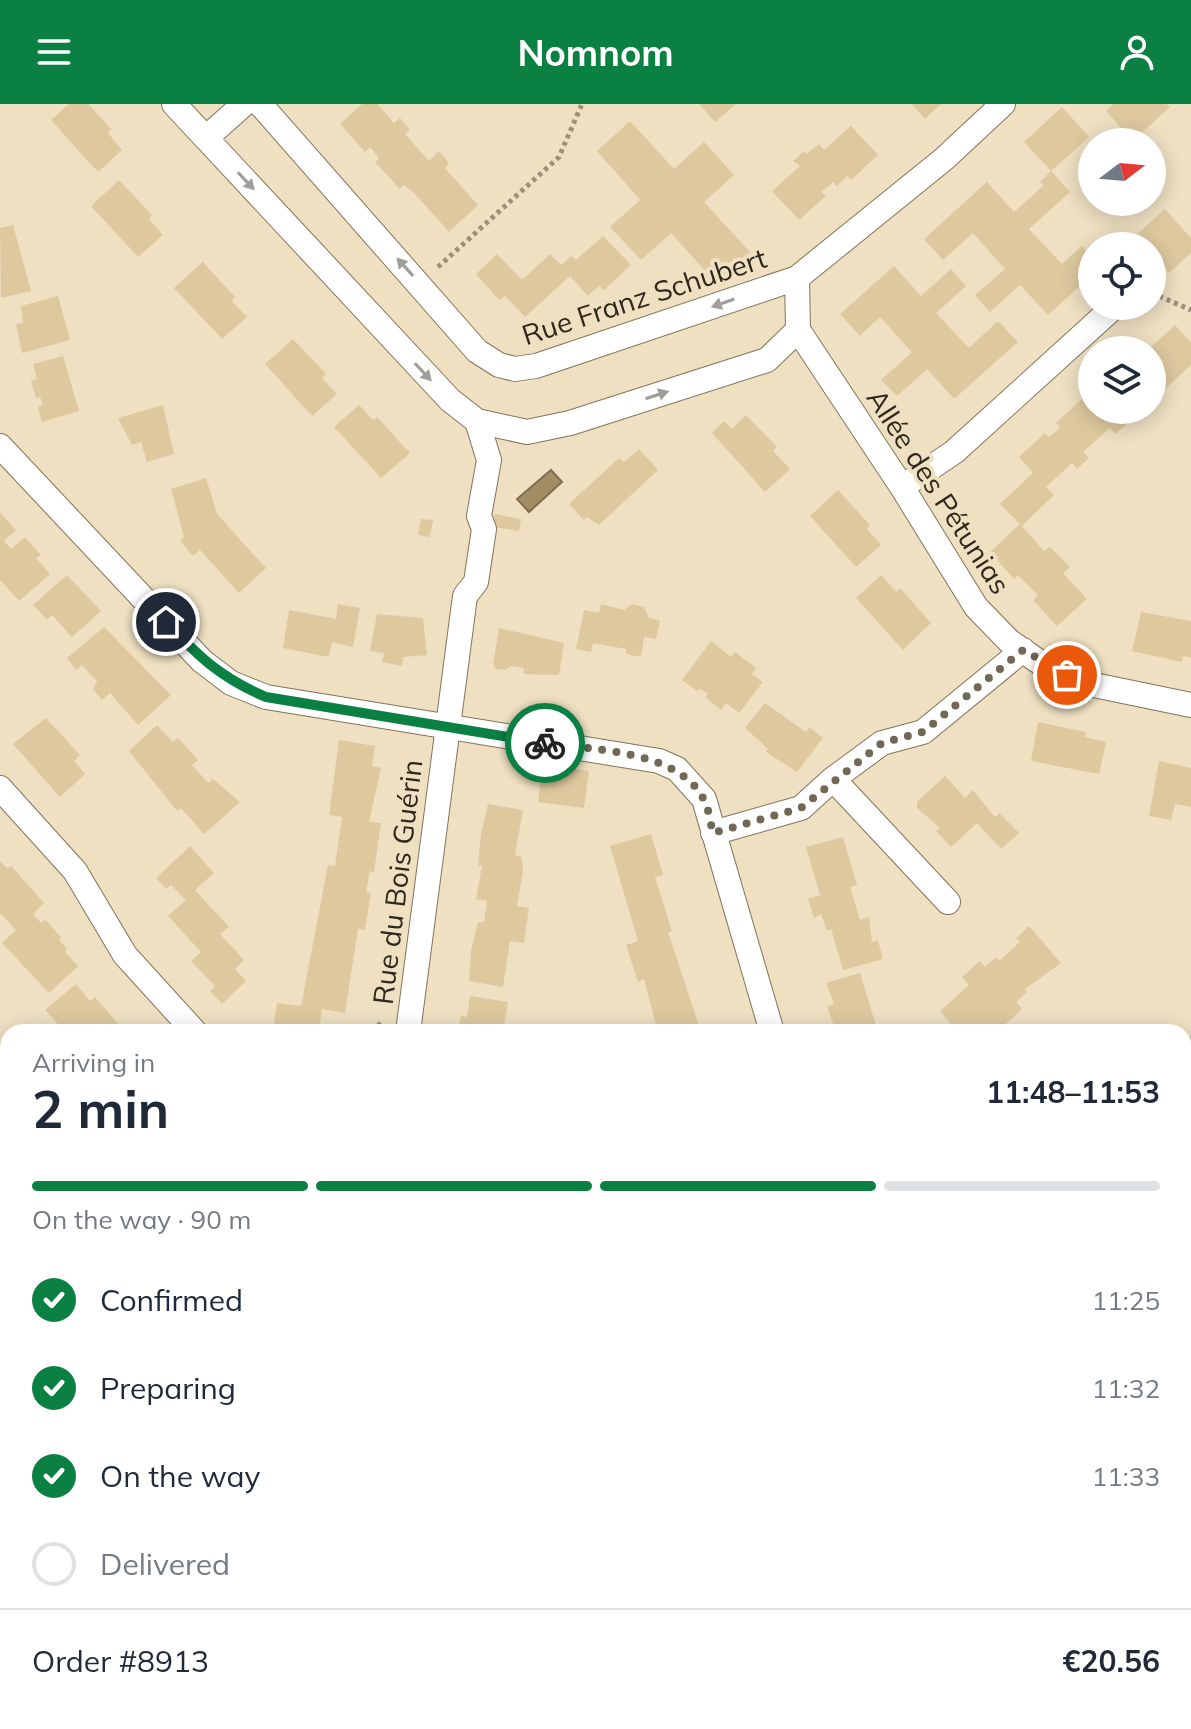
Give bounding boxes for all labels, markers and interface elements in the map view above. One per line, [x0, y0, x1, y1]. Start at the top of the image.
icon: menu [32, 30, 76, 74]
text: Nomnom [517, 30, 674, 75]
icon: person [1115, 30, 1159, 74]
north arrow [1078, 128, 1166, 216]
map controls [1078, 128, 1166, 424]
one-way arrow [237, 172, 255, 191]
button: locate [1078, 232, 1166, 320]
street label: Rue Franz Schubert [517, 240, 771, 352]
one-way arrow [396, 258, 414, 277]
one-way arrow [711, 298, 735, 310]
button: layers [1078, 336, 1166, 424]
one-way arrow [414, 362, 432, 381]
street label: Allée des Pétunias [860, 382, 1018, 600]
one-way arrow [645, 388, 669, 401]
pin [132, 588, 200, 656]
icon: home [144, 600, 188, 644]
pin [1033, 641, 1101, 709]
icon: bag [1045, 653, 1089, 697]
courier [505, 703, 585, 783]
icon: bike [523, 721, 567, 765]
street label: Rue du Bois Guérin [365, 758, 429, 1006]
text: Arriving in [32, 1046, 155, 1079]
text: 11:48–11:53 [986, 1073, 1160, 1111]
text: 2 min [32, 1076, 169, 1141]
text: On the way · 90 m [32, 1203, 251, 1236]
icon: check [32, 1278, 76, 1322]
text: Confirmed [100, 1281, 243, 1319]
text: 11:25 [1092, 1284, 1160, 1317]
icon: check [32, 1366, 76, 1410]
text: Preparing [100, 1369, 236, 1407]
text: 11:32 [1092, 1372, 1160, 1405]
icon: check [32, 1454, 76, 1498]
text: On the way [100, 1457, 260, 1495]
text: 11:33 [1092, 1460, 1160, 1493]
text: Delivered [100, 1545, 230, 1583]
text: Order #8913 [32, 1642, 209, 1680]
text: €20.56 [1063, 1642, 1160, 1680]

